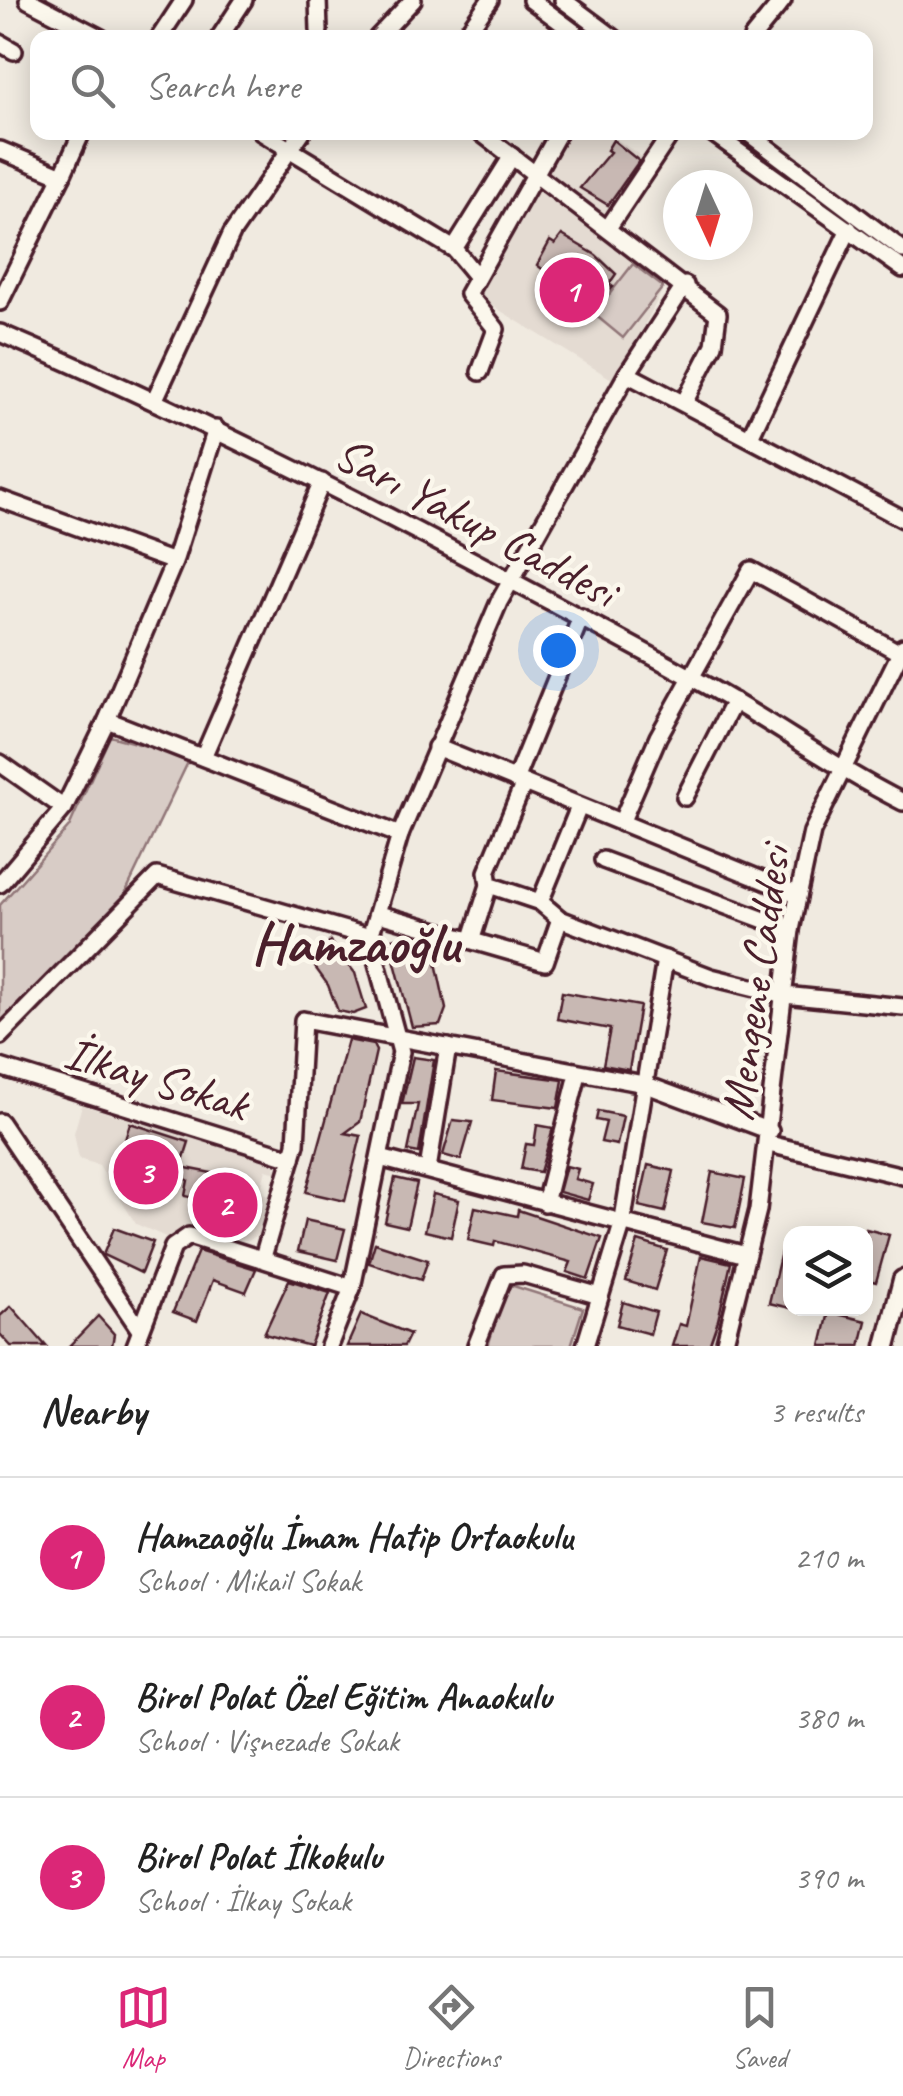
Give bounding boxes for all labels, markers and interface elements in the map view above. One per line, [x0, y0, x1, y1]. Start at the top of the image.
search box [30, 30, 873, 140]
icon: search [65, 58, 120, 113]
text: Search here [145, 62, 300, 109]
north arrow [663, 170, 753, 260]
pin: 1 [540, 252, 604, 328]
street label: Sarı Yakup Caddesi [325, 423, 631, 624]
your location [533, 625, 584, 676]
street label: Mengene Caddesi [706, 837, 805, 1124]
district label: Hamzaoğlu [251, 906, 462, 979]
street label: İlkay Sokak [58, 1022, 259, 1135]
pin: 3 [114, 1134, 178, 1210]
pin: 2 [192, 1168, 258, 1242]
map controls [783, 1226, 873, 1316]
button: layers [783, 1226, 873, 1316]
text: Nearby [40, 1385, 146, 1438]
text: 3 results [769, 1391, 863, 1432]
text: Hamzaoğlu İmam Hatip Ortaokulu [135, 1513, 573, 1560]
text: 1 [65, 1537, 80, 1578]
text: 210 m [794, 1537, 863, 1578]
text: School · Mikail Sokak [135, 1560, 361, 1601]
text: Birol Polat Özel Eğitim Anaokulu [135, 1673, 551, 1720]
text: 2 [65, 1697, 80, 1738]
text: 380 m [794, 1697, 863, 1738]
text: School · Vişnezade Sokak [135, 1720, 399, 1761]
text: Birol Polat İlkokulu [135, 1833, 382, 1880]
text: 3 [65, 1857, 80, 1898]
text: 390 m [794, 1857, 863, 1898]
text: School · İlkay Sokak [135, 1880, 351, 1921]
tab: Map [116, 1980, 171, 2075]
tab: Directions [403, 1980, 500, 2075]
tab: Saved [732, 1980, 787, 2075]

